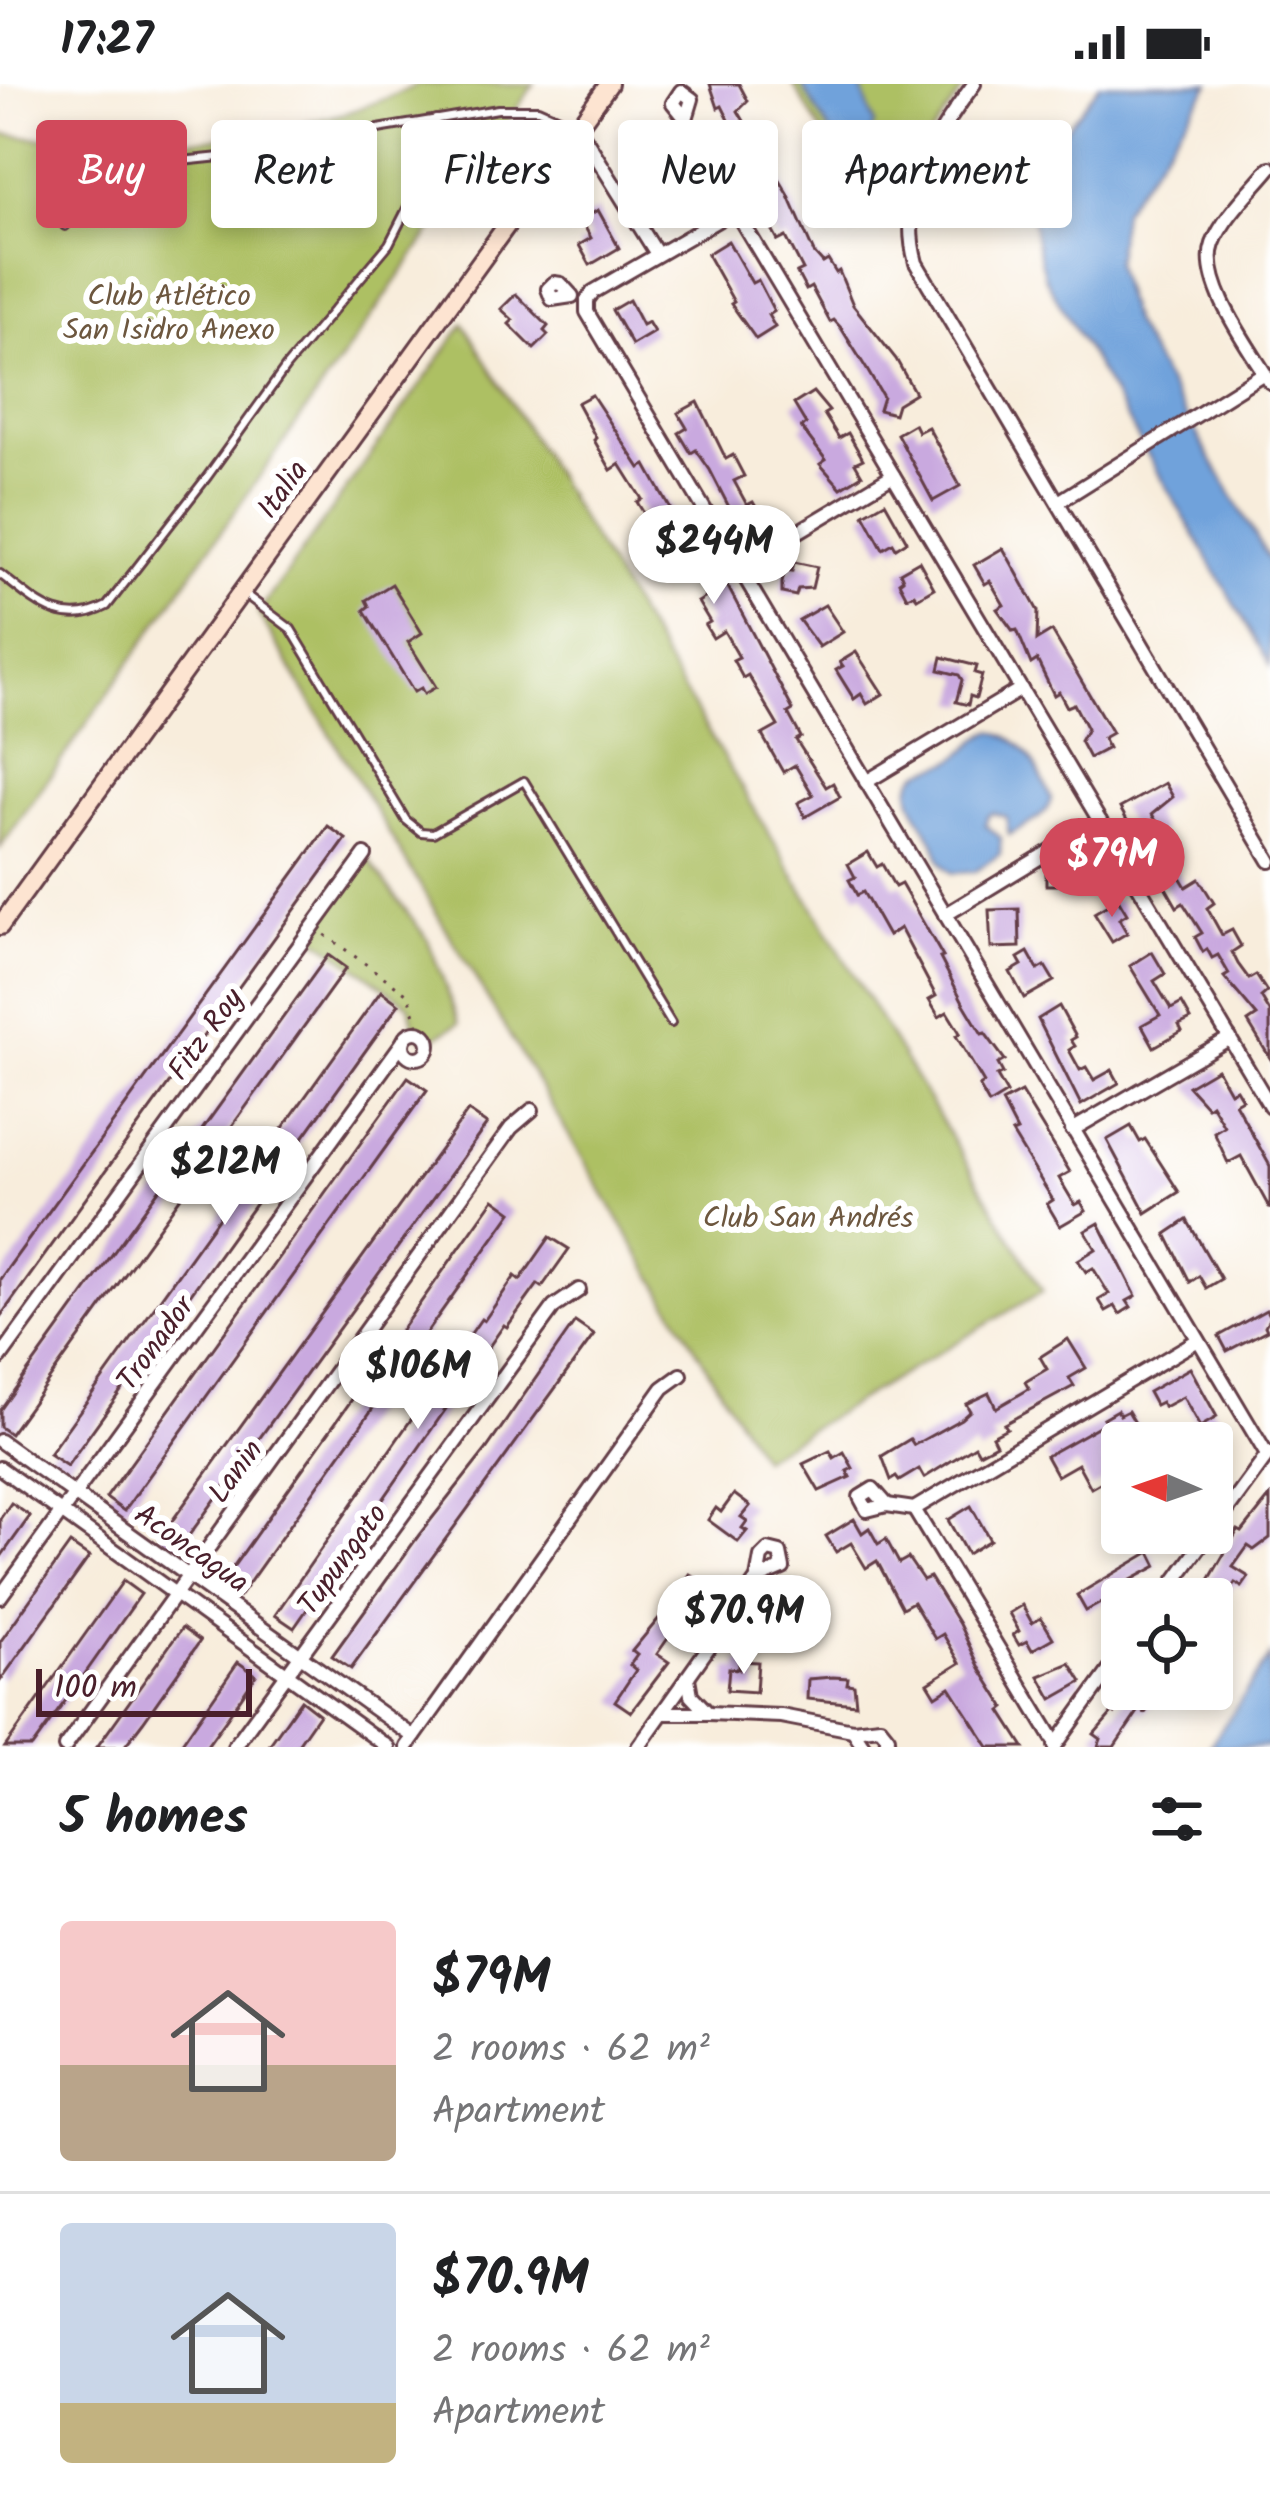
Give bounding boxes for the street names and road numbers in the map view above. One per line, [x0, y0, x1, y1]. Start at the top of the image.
street label: Italia [246, 450, 322, 530]
street label: Fitz Roy [156, 978, 257, 1092]
street label: Tronador [105, 1285, 209, 1402]
street label: Lanin [197, 1430, 276, 1514]
street label: Aconcagua [123, 1492, 258, 1607]
street label: Tupungato [286, 1494, 401, 1626]

